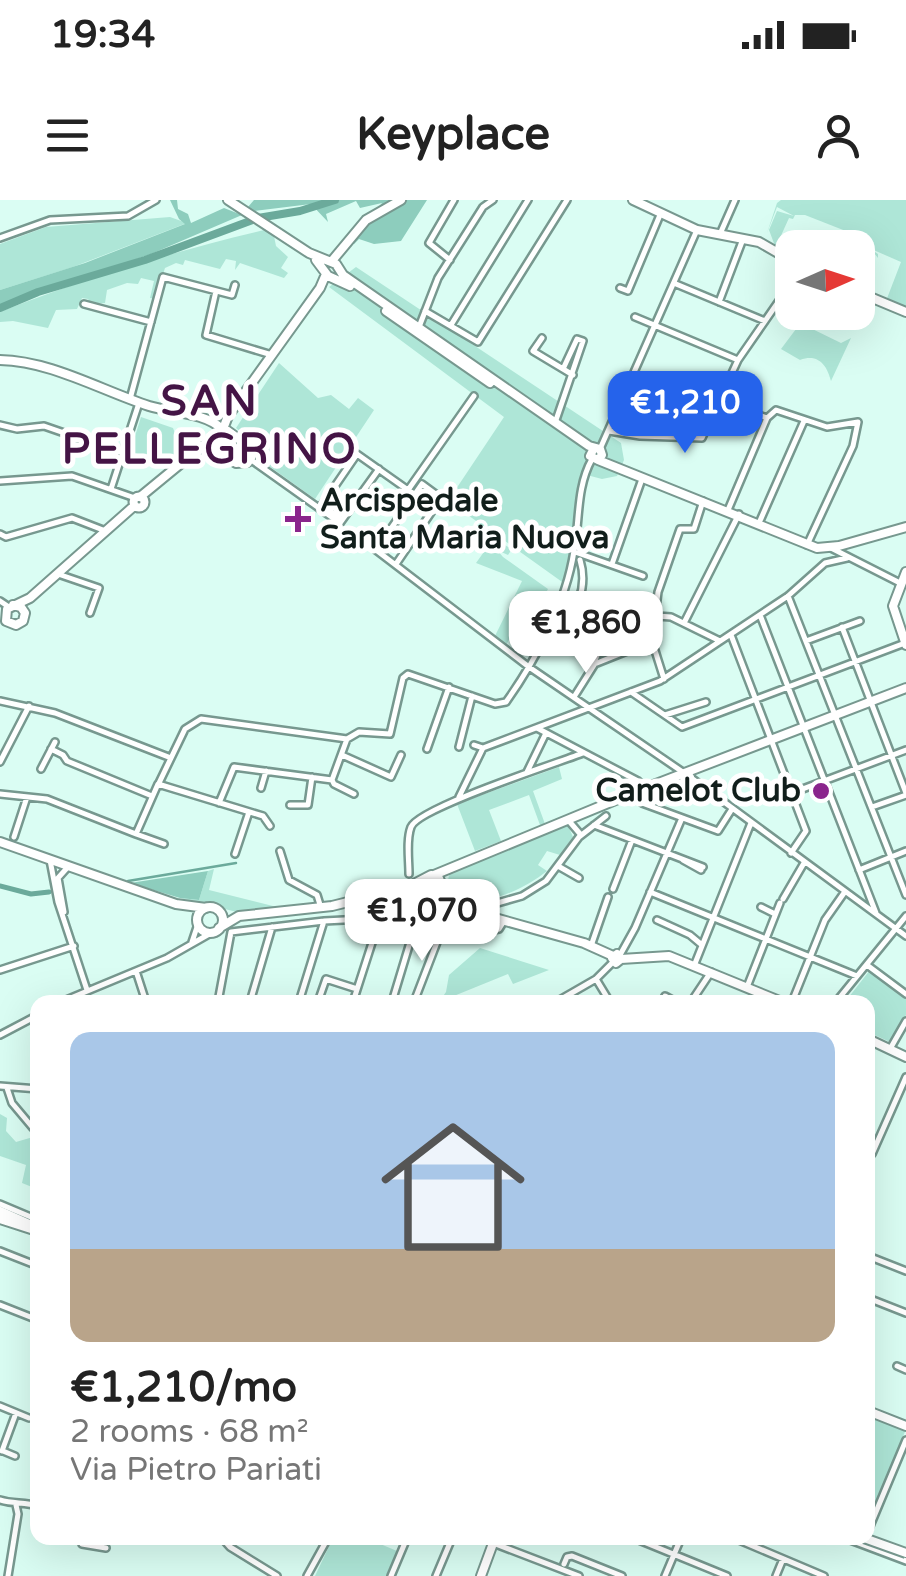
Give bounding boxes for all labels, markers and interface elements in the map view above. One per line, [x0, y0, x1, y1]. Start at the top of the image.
text: 19:34 [50, 12, 155, 58]
icon: menu [40, 108, 95, 163]
text: Keyplace [356, 108, 550, 162]
icon: person [811, 108, 866, 163]
north arrow [775, 230, 875, 330]
map controls [775, 230, 875, 330]
pin: €1,210 [604, 371, 766, 456]
district label: SAN PELLEGRINO [62, 376, 358, 475]
text: €1,210 [630, 384, 740, 422]
place label: Arcispedale Santa Maria Nuova [320, 482, 610, 557]
marker: Arcispedale Santa Maria Nuova [285, 506, 311, 532]
pin: €1,860 [505, 591, 667, 676]
text: €1,860 [531, 604, 641, 642]
place label: Camelot Club [596, 772, 801, 810]
marker: Camelot Club [810, 780, 832, 802]
pin: €1,070 [341, 879, 503, 964]
text: €1,070 [367, 892, 477, 930]
icon: home [363, 1097, 543, 1277]
text: €1,210/mo [70, 1362, 297, 1413]
text: 2 rooms · 68 m² [70, 1413, 309, 1451]
text: Via Pietro Pariati [70, 1451, 322, 1489]

